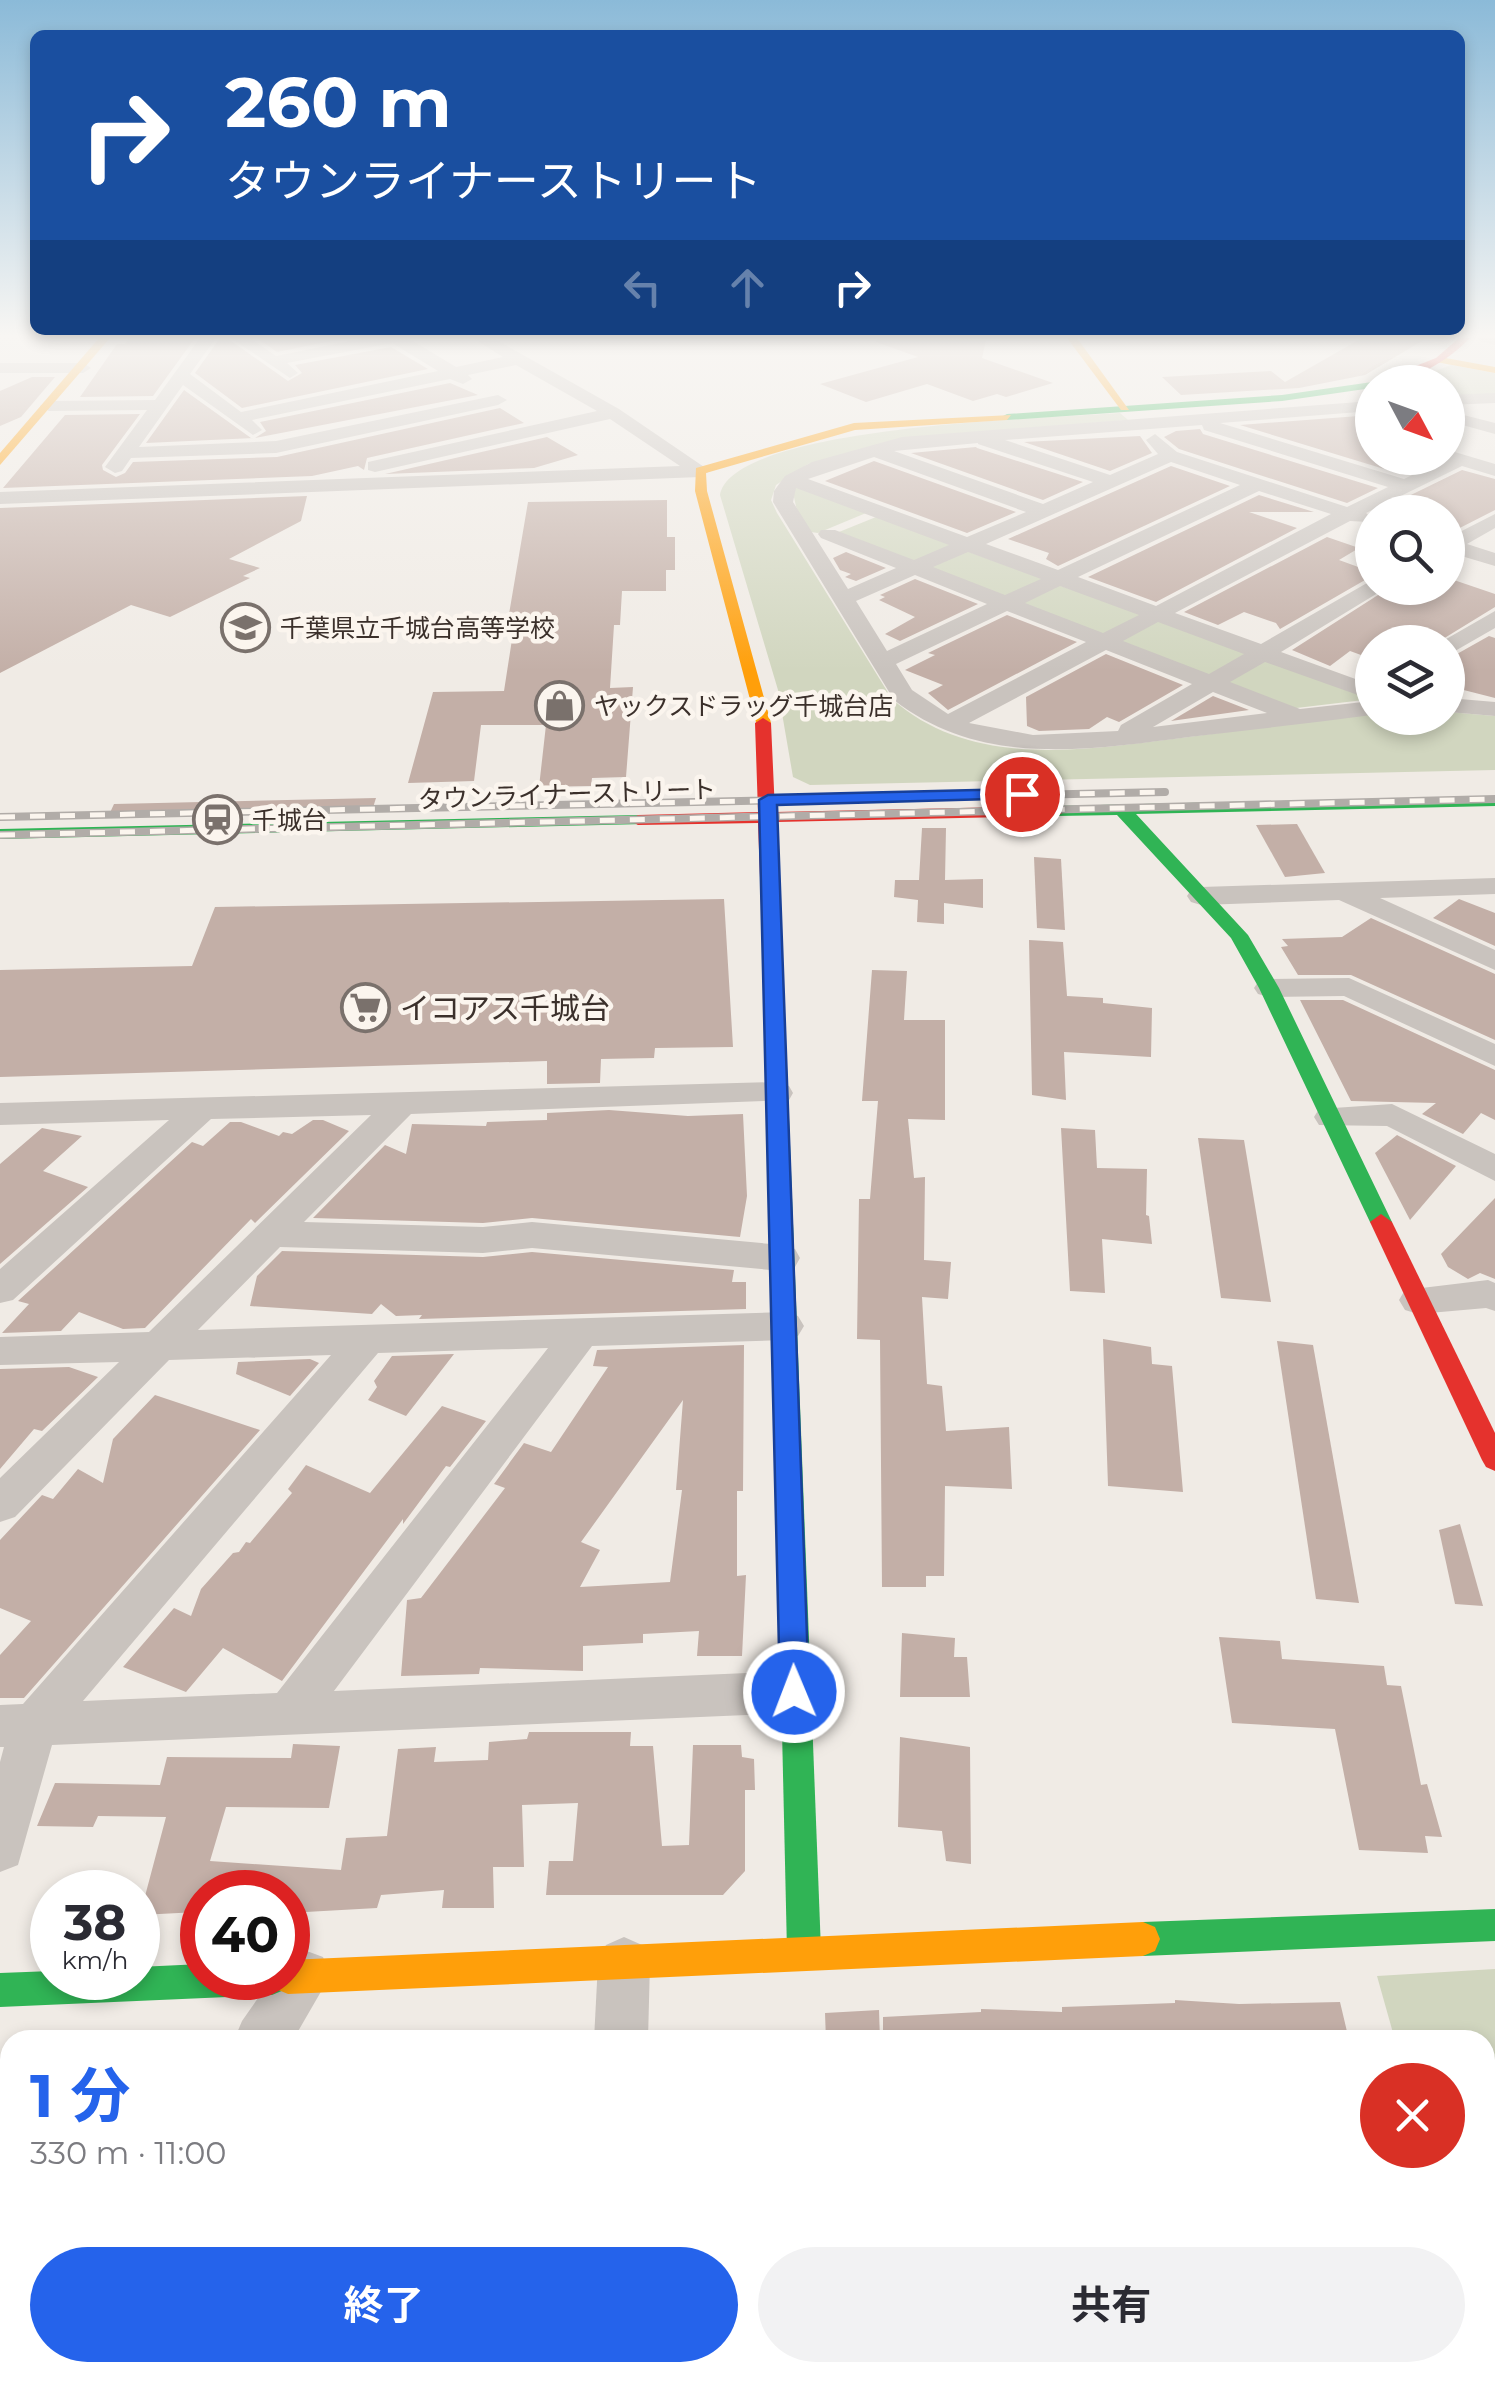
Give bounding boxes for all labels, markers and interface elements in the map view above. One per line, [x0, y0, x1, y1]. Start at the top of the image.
text: 260 m [225, 59, 452, 145]
icon: right [60, 70, 190, 200]
text: タウンライナーストリート [225, 153, 762, 208]
icon: left [615, 260, 670, 315]
icon: ahead [720, 260, 775, 315]
icon: right [825, 260, 880, 315]
north arrow [1355, 365, 1465, 475]
map controls [1355, 365, 1465, 735]
button: search [1355, 495, 1465, 605]
school or university icon: 千葉県立千城台高等学校 [219, 602, 271, 654]
place label: 千葉県立千城台高等学校 [280, 613, 555, 643]
button: layers [1355, 625, 1465, 735]
shop icon: ヤックスドラッグ千城台店 [533, 680, 585, 732]
place label: ヤックスドラッグ千城台店 [594, 691, 893, 721]
pin [980, 752, 1065, 837]
icon: arrive [995, 767, 1050, 822]
street label: タウンライナーストリート [417, 774, 717, 814]
station icon: 千城台 [191, 794, 243, 846]
place label: 千城台 [252, 805, 327, 835]
supermarket icon: イコアス千城台 [339, 982, 391, 1034]
place label: イコアス千城台 [400, 990, 610, 1027]
position arrow [742, 1640, 846, 1744]
speed limit sign: 40 [180, 1870, 310, 2000]
text: 38 [64, 1892, 126, 1953]
text: km/h [62, 1945, 128, 1975]
text: 1 分 [30, 2059, 131, 2132]
button: close [1360, 2063, 1465, 2168]
text: 330 m · 11:00 [30, 2133, 227, 2172]
button: 終了 [30, 2247, 738, 2362]
button: 共有 [758, 2247, 1465, 2362]

